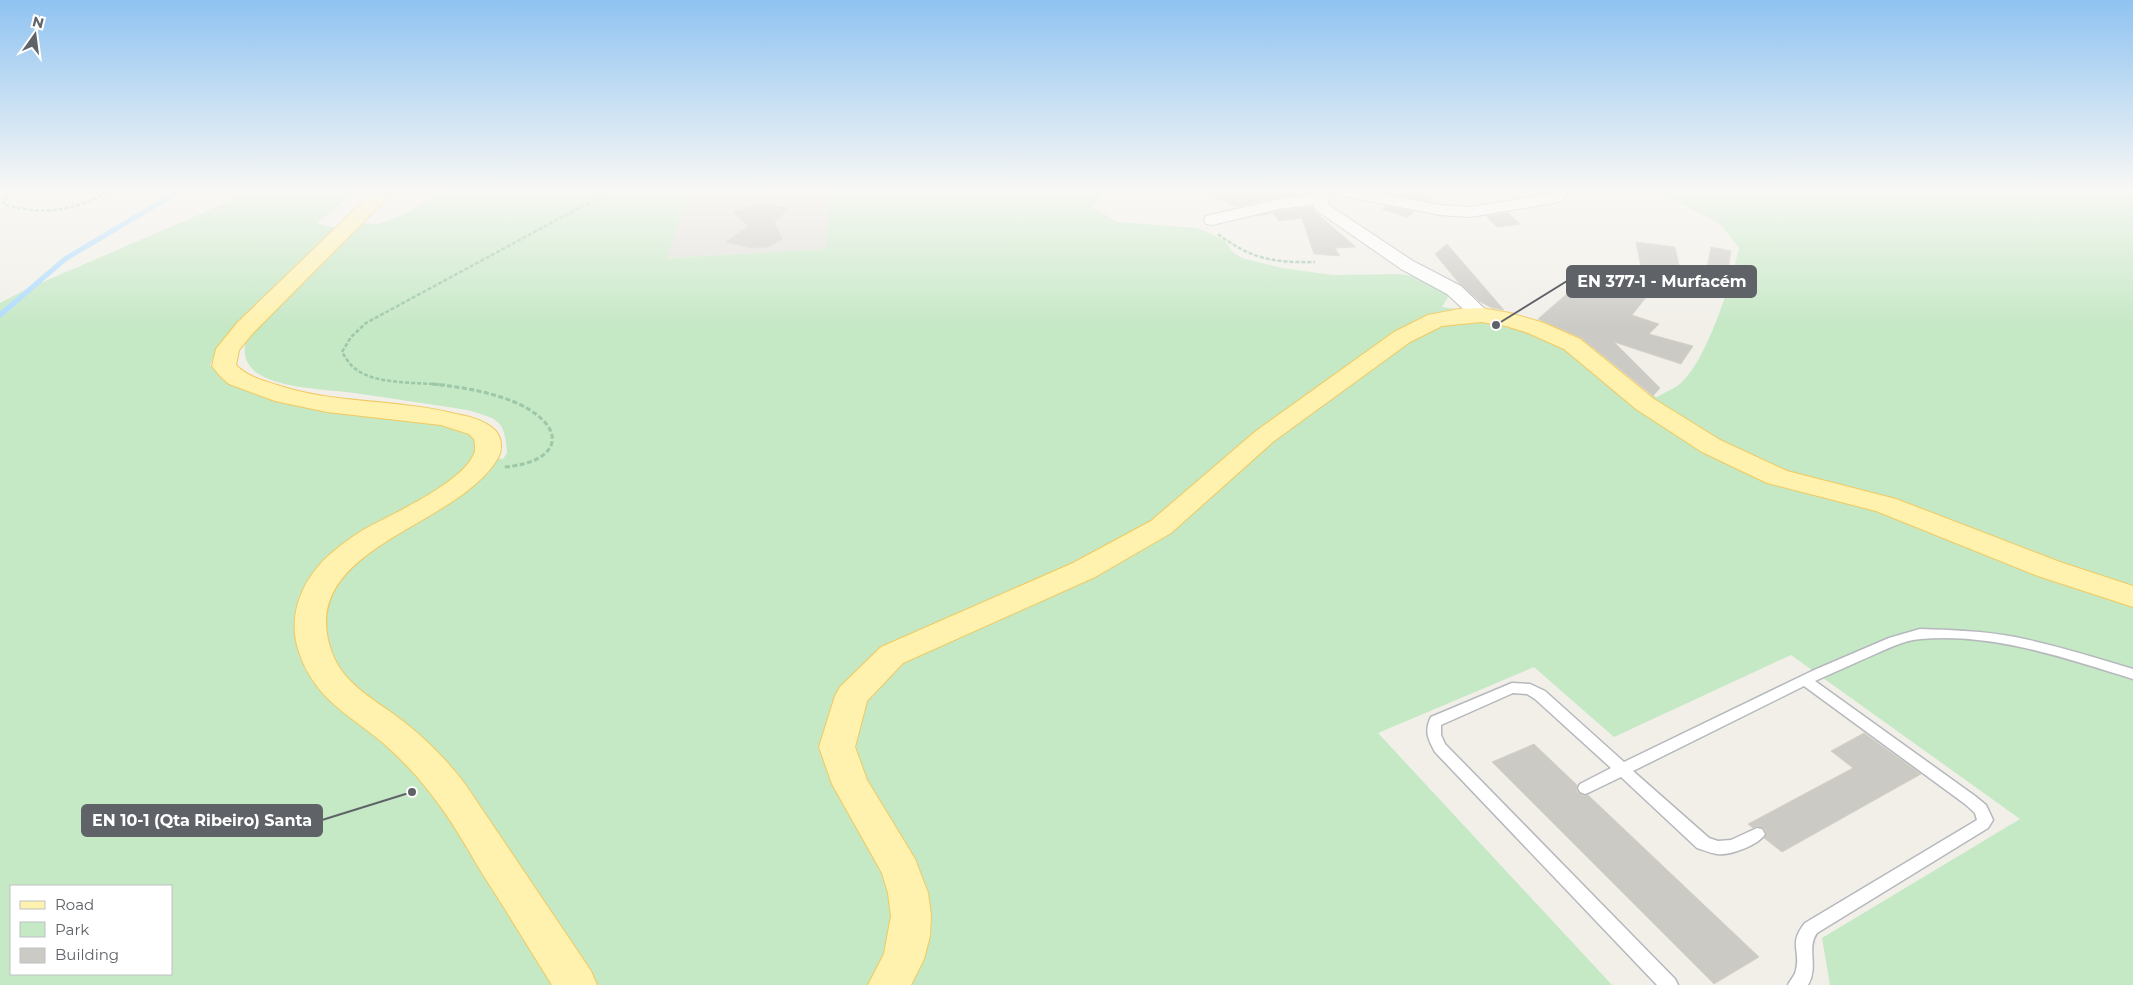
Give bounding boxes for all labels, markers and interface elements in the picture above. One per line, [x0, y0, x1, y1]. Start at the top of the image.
north arrow [10, 10, 60, 60]
text: N [30, 12, 46, 32]
callout: EN 377-1 - Murfacém [1567, 266, 1756, 297]
text: EN 377-1 - Murfacém [1577, 272, 1747, 291]
callout: EN 10-1 (Qta Ribeiro) Santa [82, 805, 322, 836]
text: EN 10-1 (Qta Ribeiro) Santa [92, 811, 312, 830]
legend [10, 885, 172, 975]
text: Road [55, 895, 94, 914]
text: Park [55, 920, 89, 939]
text: Building [55, 945, 119, 964]

